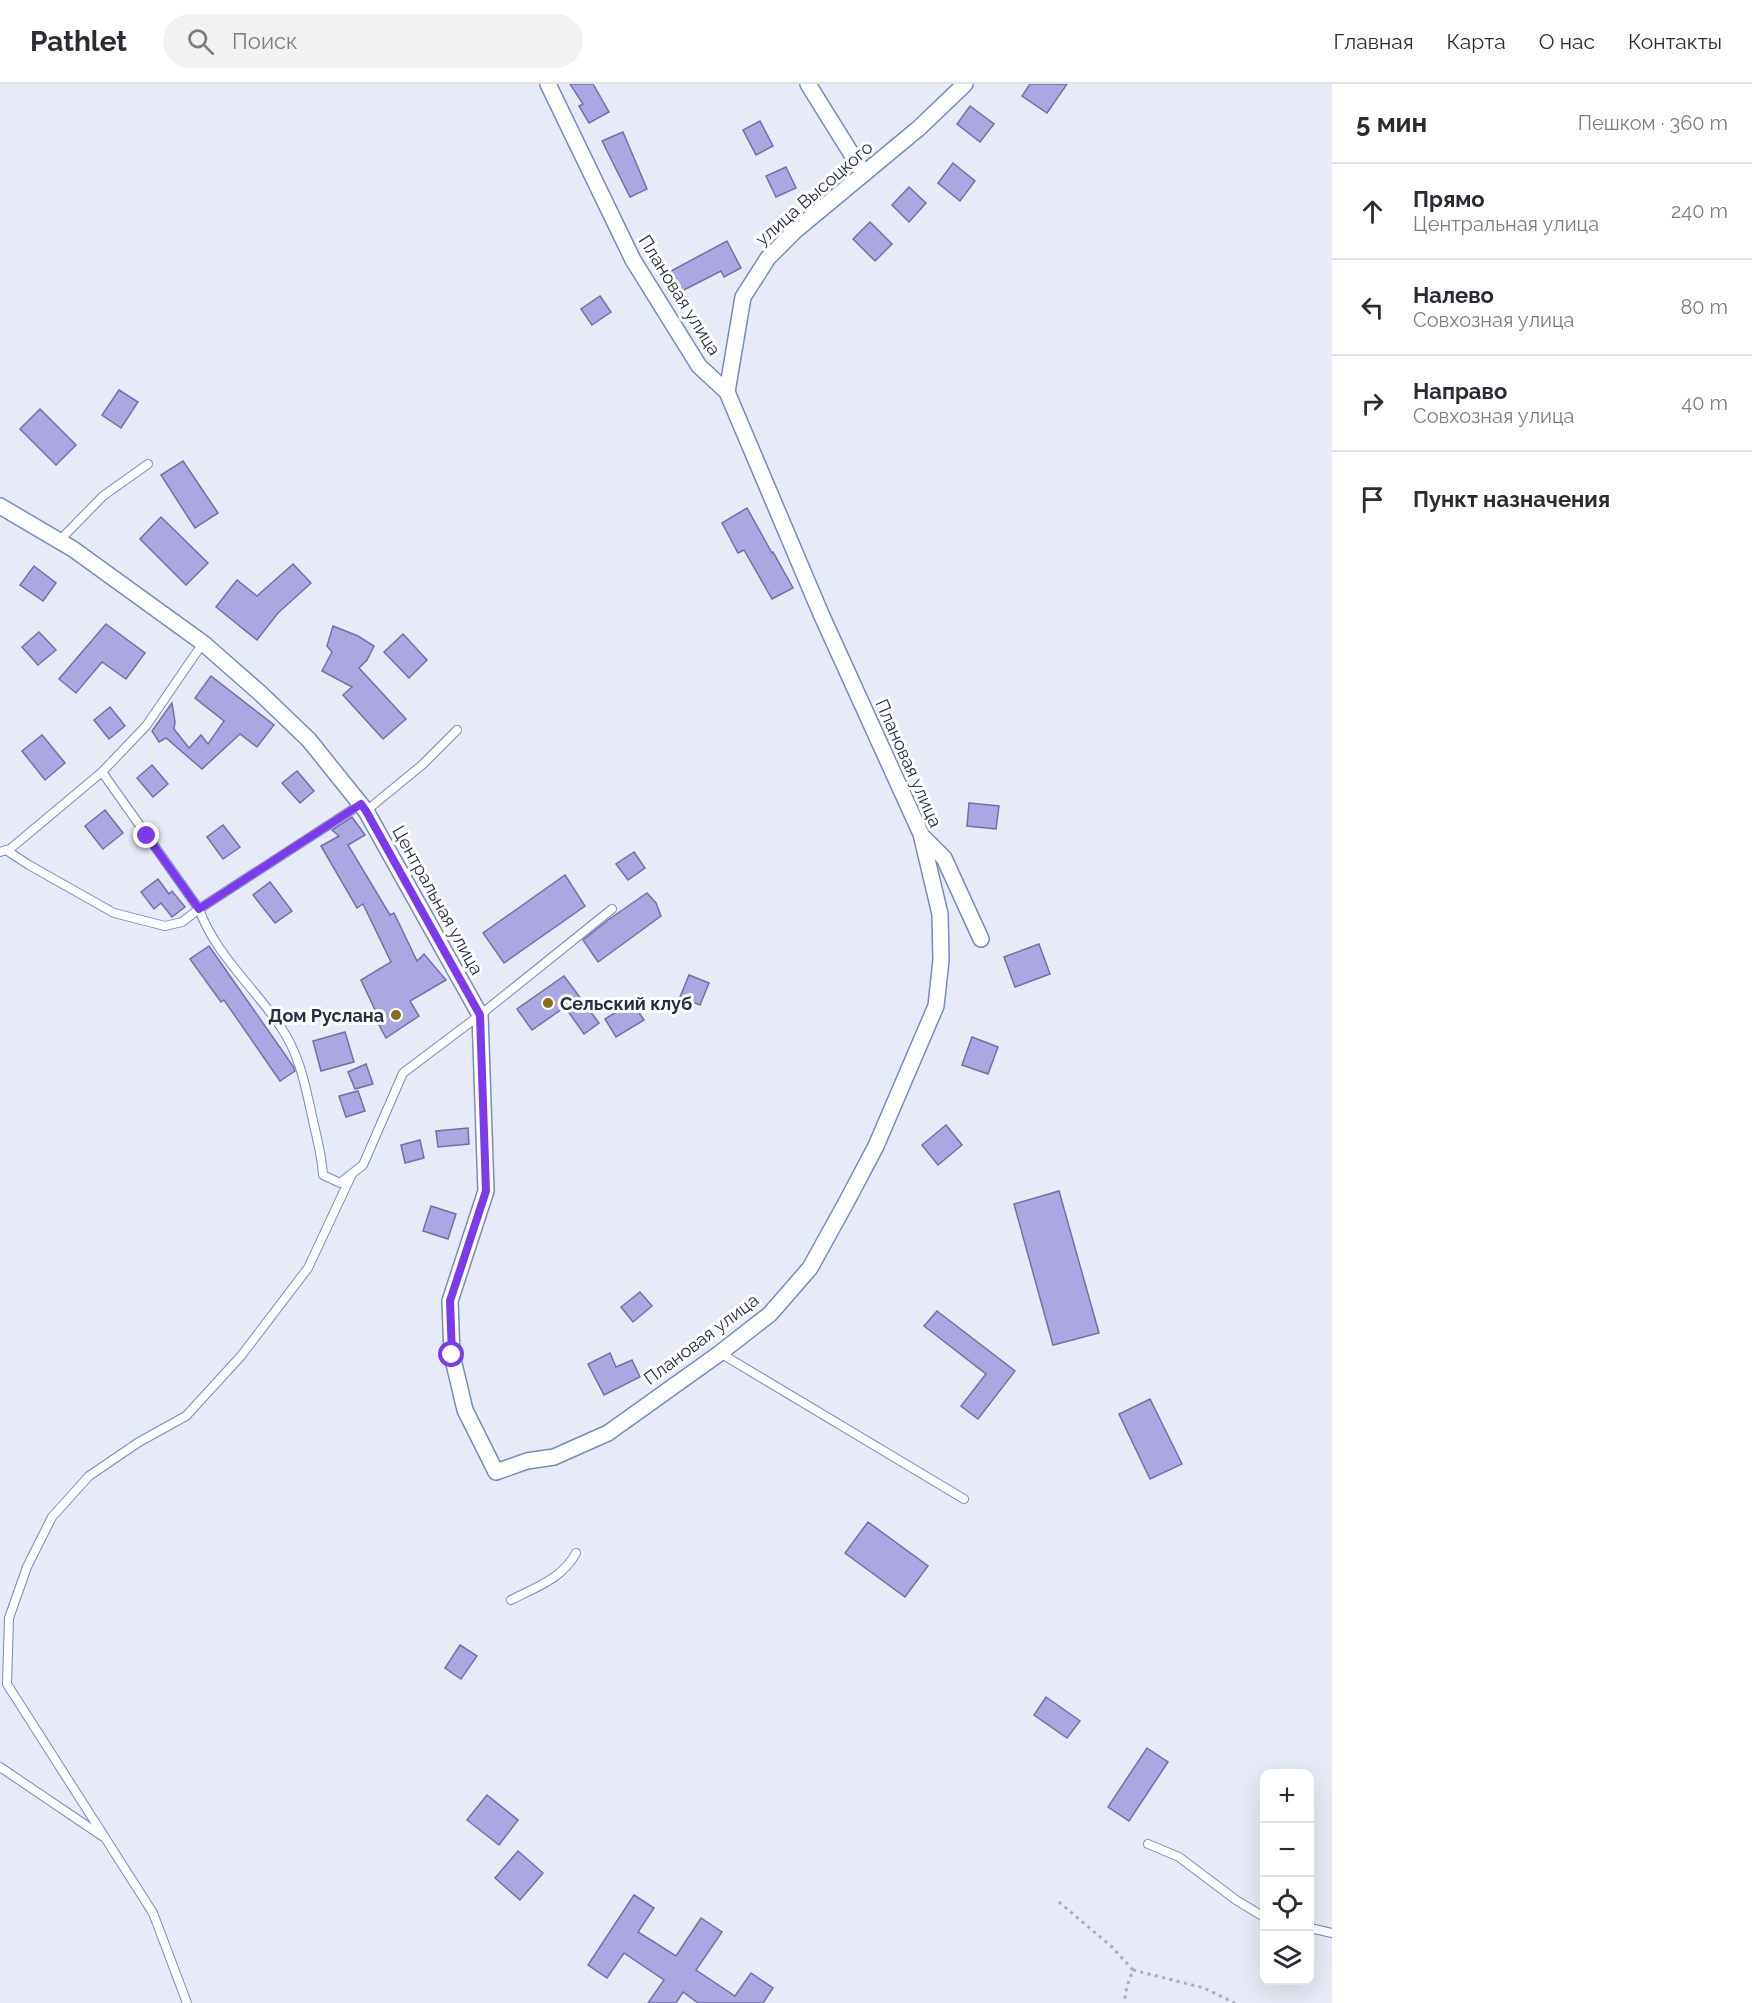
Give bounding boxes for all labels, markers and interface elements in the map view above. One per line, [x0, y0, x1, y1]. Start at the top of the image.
search box [163, 14, 583, 68]
text: Pathlet [30, 25, 127, 58]
icon: search [184, 25, 217, 58]
text: Поиск [232, 28, 298, 54]
text: Главная [1334, 29, 1414, 54]
text: Карта [1447, 29, 1506, 54]
text: О нас [1539, 29, 1595, 54]
text: Контакты [1628, 29, 1722, 54]
text: 5 мин [1356, 108, 1427, 138]
text: Пешком · 360 m [1578, 111, 1728, 135]
street label: улица Высоцкого [751, 136, 877, 250]
text: Прямо [1413, 186, 1485, 212]
icon: ahead [1356, 195, 1389, 228]
text: 240 m [1671, 199, 1728, 223]
text: Центральная улица [1413, 212, 1599, 236]
street label: Плановая улица [635, 231, 725, 359]
text: Налево [1413, 282, 1494, 308]
icon: left [1356, 291, 1389, 324]
text: 80 m [1680, 295, 1728, 319]
text: Совхозная улица [1413, 308, 1574, 332]
text: Направо [1413, 378, 1507, 404]
icon: right [1356, 387, 1389, 420]
text: 40 m [1681, 391, 1728, 415]
text: Совхозная улица [1413, 404, 1574, 428]
icon: arrive [1356, 483, 1389, 516]
text: Пункт назначения [1413, 486, 1610, 512]
street label: Плановая улица [871, 696, 947, 830]
route end [133, 822, 159, 848]
street label: Центральная улица [388, 822, 488, 978]
place label: Сельский клуб [560, 993, 692, 1014]
marker: Сельский клуб [541, 996, 555, 1010]
place label: Дом Руслана [268, 1005, 384, 1026]
marker: Дом Руслана [389, 1008, 403, 1022]
street label: Плановая улица [640, 1289, 762, 1389]
route start [438, 1341, 464, 1367]
map controls [1260, 1769, 1314, 1985]
button: + [1260, 1769, 1314, 1823]
button: − [1260, 1823, 1314, 1877]
button: locate [1260, 1877, 1314, 1931]
button: layers [1260, 1931, 1314, 1985]

